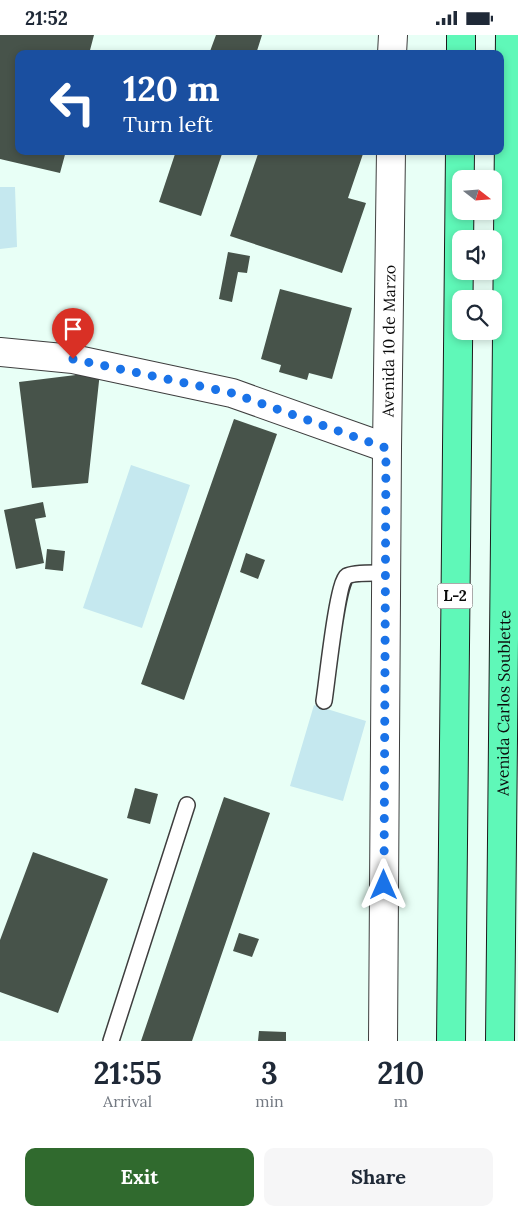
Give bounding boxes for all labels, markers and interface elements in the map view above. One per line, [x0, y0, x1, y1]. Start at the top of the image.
text: 21:52 [25, 6, 68, 30]
text: 120 m [123, 66, 220, 111]
icon: left [40, 70, 105, 135]
text: Turn left [123, 110, 213, 138]
north arrow [452, 170, 502, 220]
map controls [452, 170, 502, 340]
button: sound [452, 230, 502, 280]
street label: Avenida 10 de Marzo [377, 265, 399, 418]
button: search [452, 290, 502, 340]
pin [52, 308, 94, 359]
icon: arrive [59, 315, 87, 343]
road number: L-2 [438, 583, 472, 609]
street label: Avenida Carlos Soublette [492, 610, 514, 797]
position arrow [357, 858, 409, 910]
text: 21:55 [94, 1054, 162, 1092]
text: 3 [261, 1054, 278, 1092]
text: 210 [377, 1054, 424, 1092]
text: Arrival [103, 1091, 152, 1111]
text: min [255, 1091, 284, 1111]
text: m [394, 1091, 408, 1111]
button: Exit [25, 1148, 254, 1206]
button: Share [264, 1148, 493, 1206]

